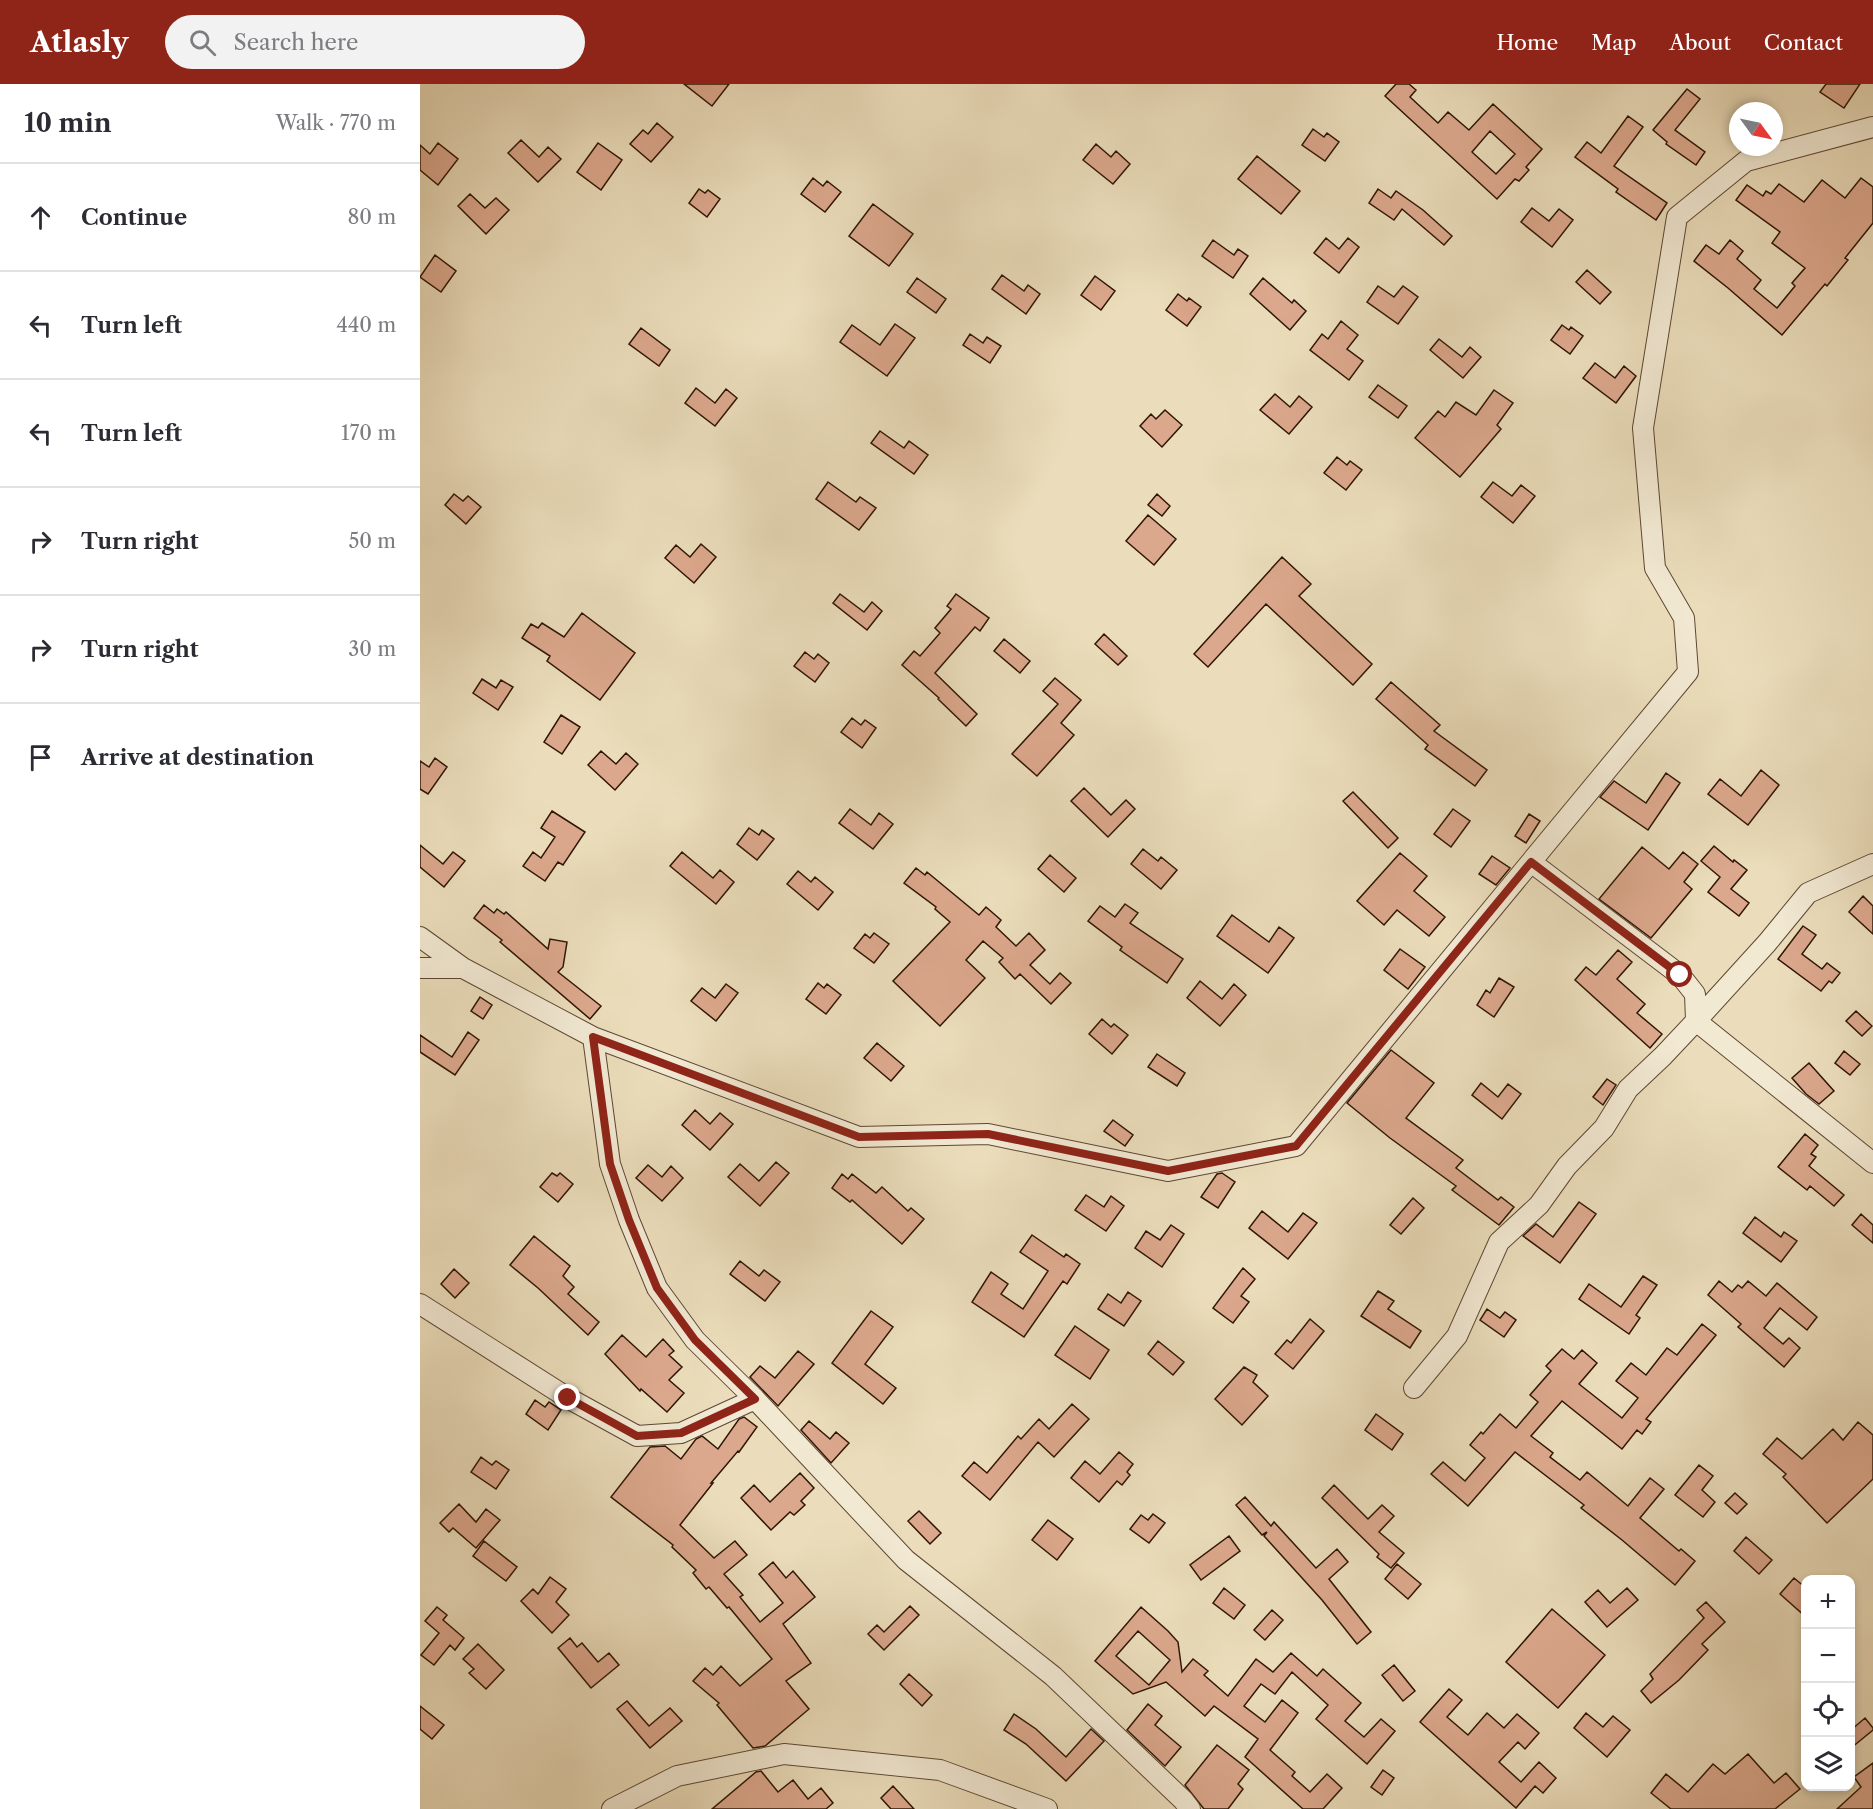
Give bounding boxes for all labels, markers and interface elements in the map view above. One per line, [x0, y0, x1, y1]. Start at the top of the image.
search box [165, 15, 585, 69]
text: Atlasly [30, 25, 129, 59]
icon: search [186, 26, 219, 59]
text: Search here [234, 29, 358, 56]
text: Home [1497, 30, 1558, 55]
text: Map [1591, 30, 1636, 55]
text: About [1669, 30, 1731, 55]
text: Contact [1764, 30, 1843, 55]
north arrow [1729, 102, 1783, 156]
text: 10 min [24, 107, 112, 139]
text: Walk · 770 m [276, 111, 396, 135]
icon: ahead [24, 201, 57, 234]
text: Continue [81, 204, 187, 231]
text: 80 m [348, 205, 396, 229]
icon: left [24, 309, 57, 342]
text: Turn left [81, 312, 182, 339]
text: 440 m [336, 313, 396, 337]
icon: left [24, 417, 57, 450]
text: Turn left [81, 420, 182, 447]
text: 170 m [341, 421, 396, 445]
icon: right [24, 525, 57, 558]
text: Turn right [81, 528, 199, 555]
text: 50 m [349, 529, 396, 553]
icon: right [24, 633, 57, 666]
text: Turn right [81, 636, 199, 663]
text: 30 m [348, 637, 396, 661]
icon: arrive [24, 741, 57, 774]
text: Arrive at destination [81, 744, 314, 771]
route start [1666, 961, 1692, 987]
route end [554, 1384, 580, 1410]
map controls [1801, 1575, 1855, 1791]
button: + [1801, 1575, 1855, 1629]
button: − [1801, 1629, 1855, 1683]
button: locate [1801, 1683, 1855, 1737]
button: layers [1801, 1737, 1855, 1791]

